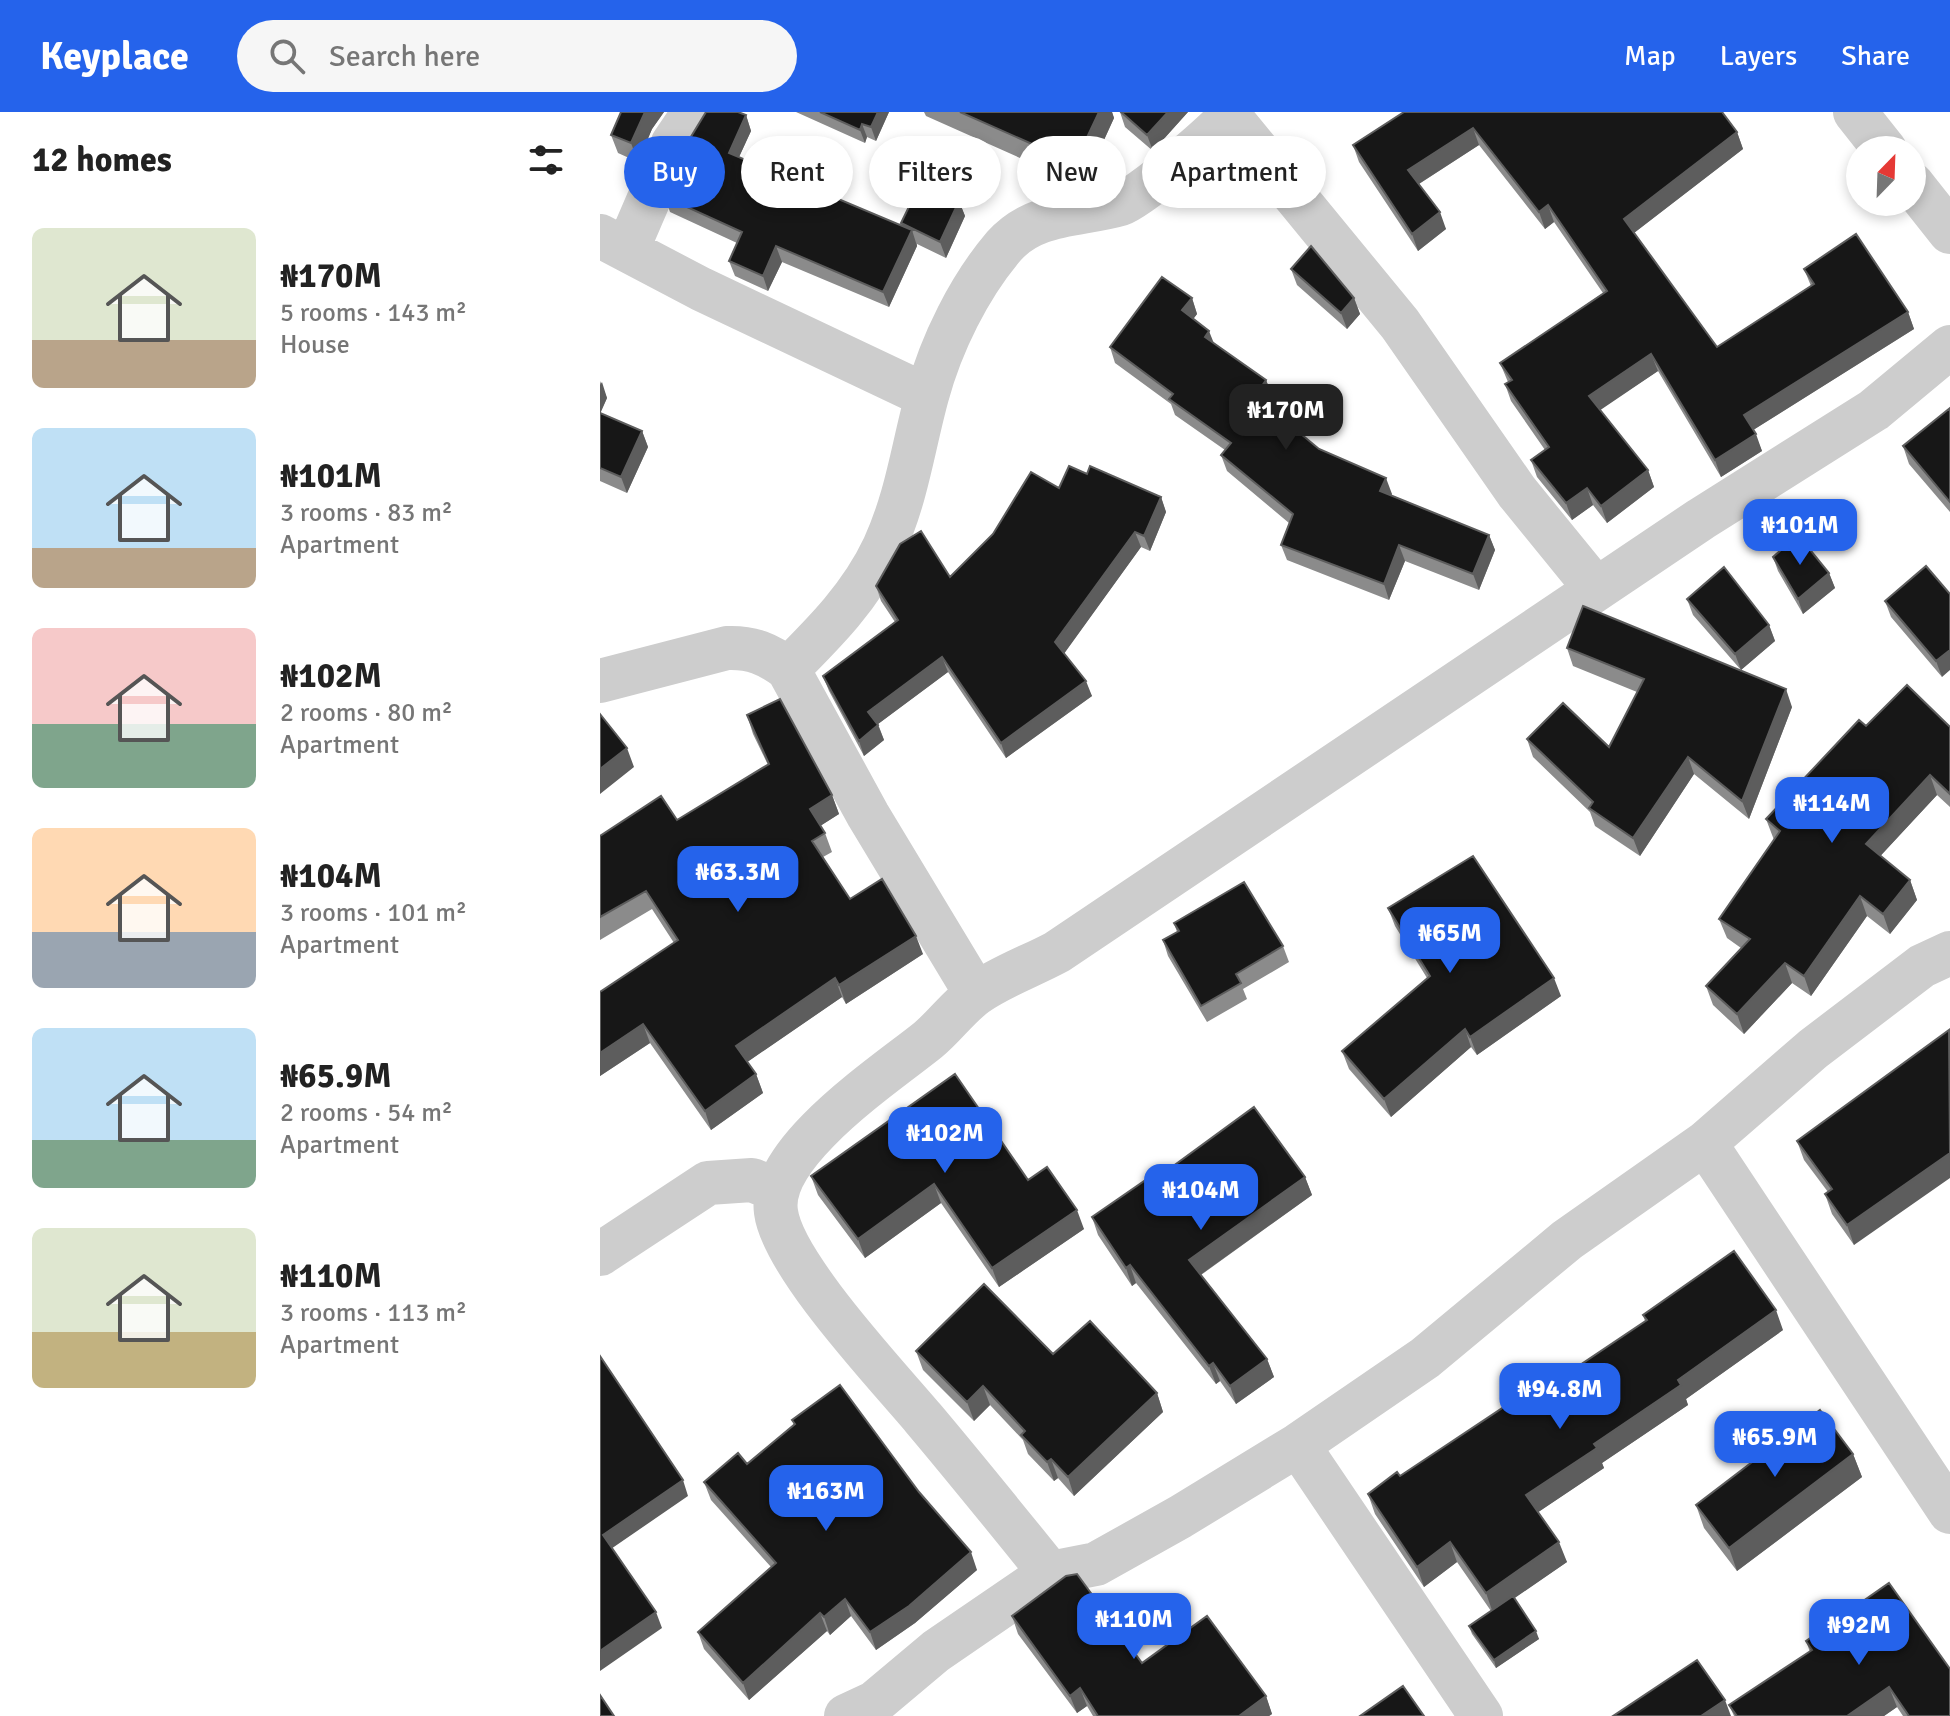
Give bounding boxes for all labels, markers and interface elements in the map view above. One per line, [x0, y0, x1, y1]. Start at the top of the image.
search box [237, 20, 797, 92]
text: Keyplace [40, 33, 189, 80]
icon: search [265, 34, 309, 78]
text: Search here [329, 38, 480, 75]
text: Map [1624, 39, 1676, 73]
text: Layers [1720, 39, 1797, 73]
text: Share [1841, 39, 1910, 73]
chip: Buy [624, 136, 725, 208]
chip: Rent [741, 136, 853, 208]
chip: Filters [869, 136, 1001, 208]
chip: New [1017, 136, 1126, 208]
chip: Apartment [1142, 136, 1326, 208]
north arrow [1846, 136, 1926, 216]
map controls [1846, 136, 1926, 216]
icon: filters [524, 138, 568, 182]
text: 12 homes [32, 139, 172, 181]
text: ₦170M [280, 255, 382, 297]
icon: home [96, 260, 192, 356]
text: 5 rooms · 143 m² [280, 297, 467, 329]
text: House [280, 329, 350, 361]
pin: ₦170M [1230, 384, 1342, 452]
text: ₦170M [1247, 394, 1325, 426]
text: ₦101M [280, 455, 382, 497]
icon: home [96, 460, 192, 556]
text: 3 rooms · 83 m² [280, 497, 453, 529]
pin: ₦101M [1744, 499, 1856, 567]
text: ₦101M [1761, 509, 1839, 541]
text: Apartment [280, 529, 399, 561]
text: ₦102M [280, 655, 382, 697]
icon: home [96, 660, 192, 756]
text: 2 rooms · 80 m² [280, 697, 453, 729]
text: Apartment [280, 729, 399, 761]
pin: ₦114M [1776, 777, 1888, 845]
text: ₦114M [1793, 787, 1871, 819]
pin: ₦63.3M [673, 846, 803, 914]
text: ₦104M [280, 855, 382, 897]
text: ₦63.3M [695, 856, 781, 888]
icon: home [96, 860, 192, 956]
text: 3 rooms · 101 m² [280, 897, 467, 929]
pin: ₦65M [1403, 907, 1497, 975]
text: ₦65M [1418, 917, 1482, 949]
text: Apartment [280, 929, 399, 961]
text: ₦65.9M [280, 1055, 392, 1097]
icon: home [96, 1060, 192, 1156]
text: 2 rooms · 54 m² [280, 1097, 453, 1129]
pin: ₦102M [889, 1107, 1001, 1175]
text: ₦102M [906, 1117, 984, 1149]
text: Apartment [280, 1129, 399, 1161]
pin: ₦104M [1145, 1164, 1257, 1232]
text: ₦104M [1162, 1174, 1240, 1206]
text: ₦110M [280, 1255, 382, 1297]
icon: home [96, 1260, 192, 1356]
text: 3 rooms · 113 m² [280, 1297, 467, 1329]
text: Apartment [280, 1329, 399, 1361]
pin: ₦94.8M [1495, 1363, 1625, 1431]
text: ₦94.8M [1517, 1373, 1603, 1405]
pin: ₦65.9M [1710, 1411, 1840, 1479]
text: ₦65.9M [1732, 1421, 1818, 1453]
pin: ₦163M [770, 1465, 882, 1533]
text: ₦163M [787, 1475, 865, 1507]
pin: ₦110M [1078, 1593, 1190, 1661]
pin: ₦92M [1812, 1599, 1906, 1667]
text: ₦110M [1095, 1603, 1173, 1635]
text: ₦92M [1827, 1609, 1891, 1641]

